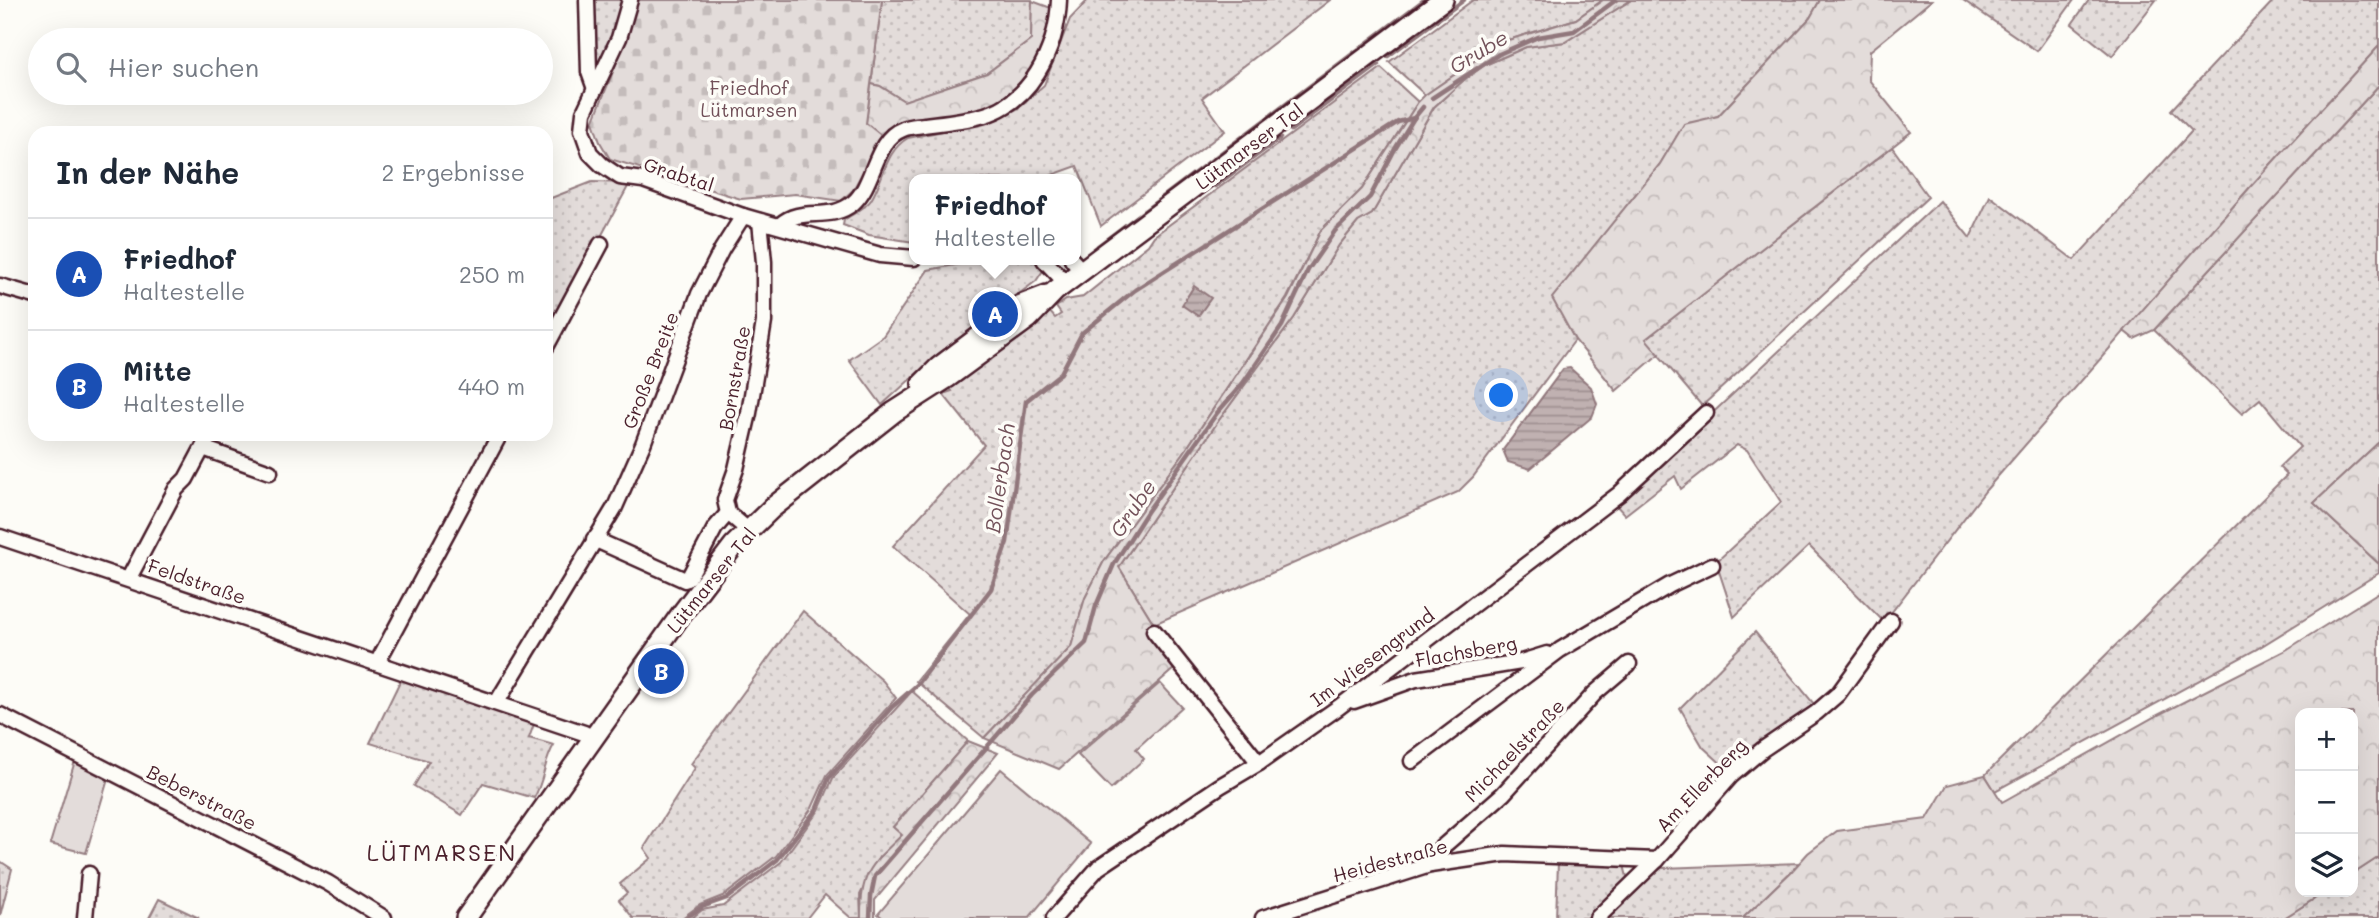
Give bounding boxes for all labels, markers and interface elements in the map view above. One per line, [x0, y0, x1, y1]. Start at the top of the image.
water label: Grube [1444, 23, 1512, 79]
search box [28, 28, 553, 105]
icon: search [52, 48, 90, 86]
text: Hier suchen [108, 50, 259, 84]
park label: Friedhof Lütmarsen [701, 75, 797, 122]
street label: Lütmarser Tal [1190, 97, 1308, 195]
street label: Grabtal [641, 151, 717, 197]
text: In der Nähe [56, 152, 239, 192]
text: 2 Ergebnisse [382, 157, 525, 187]
popup [909, 174, 1081, 265]
text: Friedhof [934, 188, 1047, 222]
text: Haltestelle [934, 222, 1056, 252]
text: Friedhof [123, 242, 236, 276]
text: A [71, 259, 87, 289]
text: 250 m [459, 259, 525, 289]
text: Haltestelle [123, 276, 245, 306]
pin: A [972, 288, 1018, 340]
street label: Große Breite [616, 308, 684, 432]
street label: Bornstraße [712, 324, 756, 432]
text: Mitte [123, 354, 191, 388]
text: B [71, 371, 87, 401]
text: 440 m [458, 371, 525, 401]
your location [1484, 378, 1518, 412]
text: Haltestelle [123, 388, 245, 418]
water label: Bollerbach [978, 421, 1020, 534]
water label: Grube [1103, 474, 1161, 542]
street label: Lütmarser Tal [661, 522, 761, 638]
street label: Feldstraße [145, 553, 249, 609]
street label: Im Wiesengrund [1305, 602, 1439, 712]
street label: Flachsberg [1413, 630, 1519, 672]
pin: B [638, 645, 684, 697]
street label: Michaelstraße [1458, 693, 1570, 807]
map controls [2295, 708, 2358, 897]
button: + [2295, 708, 2358, 771]
street label: Am Ellerberg [1650, 733, 1752, 837]
street label: Beberstraße [143, 759, 261, 835]
button: − [2295, 771, 2358, 834]
street label: Heidestraße [1330, 833, 1450, 887]
button: layers [2295, 834, 2358, 897]
district label: LÜTMARSEN [367, 837, 517, 867]

